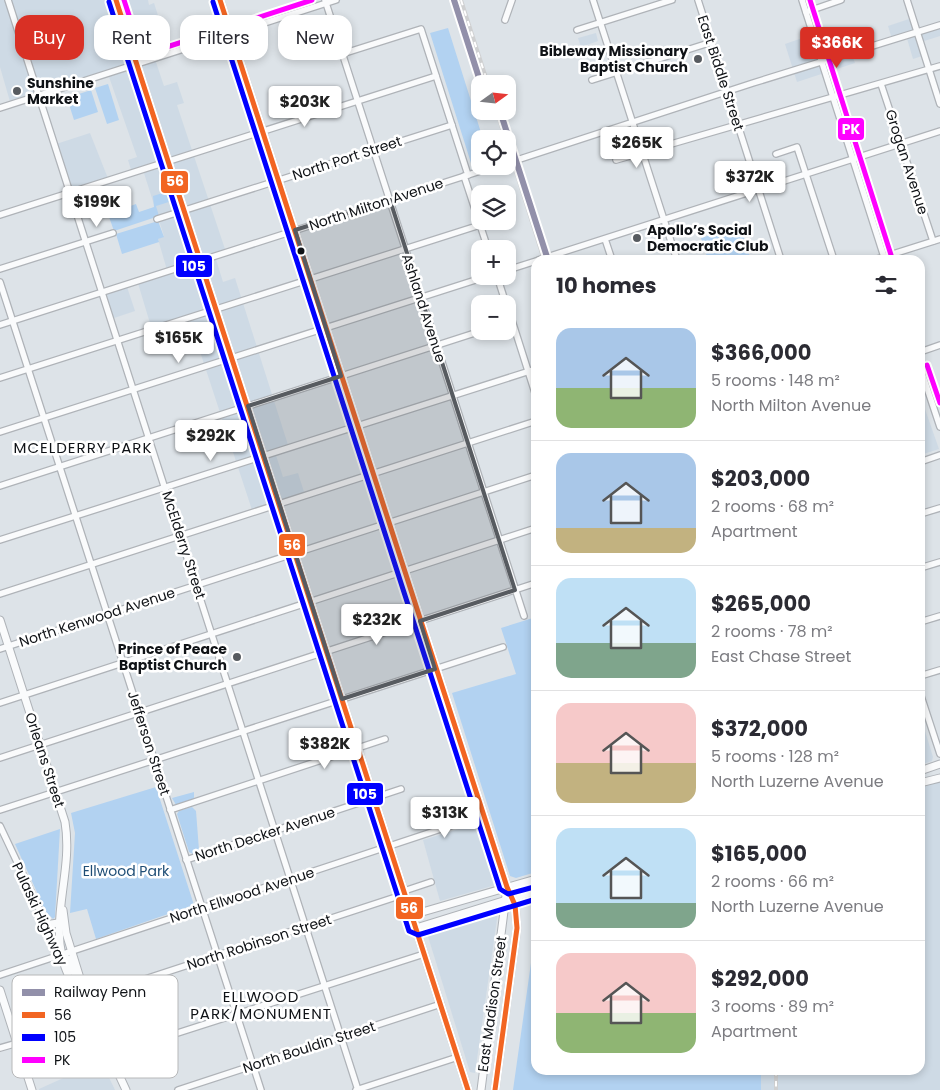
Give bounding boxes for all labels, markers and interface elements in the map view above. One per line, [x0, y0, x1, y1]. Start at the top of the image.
street label: East Biddle Street [693, 13, 749, 133]
chip: Buy [15, 15, 84, 60]
chip: Rent [94, 15, 170, 60]
chip: Filters [180, 15, 268, 60]
chip: New [278, 15, 352, 60]
pin: $366K [802, 27, 872, 69]
text: $366K [811, 31, 863, 54]
place label: Bibleway Missionary Baptist Church [540, 41, 688, 77]
marker: Bibleway Missionary Baptist Church [692, 53, 704, 65]
place label: Sunshine Market [27, 73, 94, 109]
north arrow [471, 75, 516, 120]
map controls [471, 75, 516, 340]
marker: Sunshine Market [11, 85, 23, 97]
pin: $203K [270, 86, 340, 128]
text: $203K [280, 90, 330, 113]
street label: Grogan Avenue [881, 107, 933, 217]
line badge: PK [837, 117, 865, 141]
text: PK [842, 119, 860, 139]
pin: $265K [602, 126, 672, 169]
button: locate [471, 130, 516, 175]
street label: North Port Street [290, 131, 404, 185]
text: $265K [611, 131, 663, 154]
pin: $372K [715, 160, 785, 203]
text: $372K [725, 165, 775, 188]
line badge: 56 [160, 170, 189, 194]
text: 56 [166, 171, 184, 191]
street label: North Milton Avenue [306, 173, 446, 235]
button: layers [471, 185, 516, 230]
pin: $199K [62, 186, 132, 228]
text: $199K [73, 190, 121, 213]
place label: Apollo’s Social Democratic Club [647, 220, 769, 256]
marker: Apollo’s Social Democratic Club [631, 232, 643, 244]
button: + [471, 240, 516, 285]
unlabelled marker [296, 246, 306, 256]
street label: Ashland Avenue [397, 251, 451, 365]
line badge: 105 [175, 254, 213, 278]
text: 105 [182, 256, 206, 276]
text: 10 homes [556, 271, 656, 300]
icon: filters [872, 271, 900, 299]
button: − [471, 295, 516, 340]
pin: $165K [144, 322, 214, 364]
text: $165K [155, 326, 203, 349]
text: $366,000 [711, 338, 811, 367]
icon: home [596, 348, 656, 408]
text: 5 rooms · 148 m² [711, 369, 840, 392]
text: North Milton Avenue [711, 394, 871, 417]
pin: $292K [176, 420, 246, 462]
text: $292K [186, 424, 236, 447]
district label: MCELDERRY PARK [14, 437, 152, 458]
text: $203,000 [711, 464, 810, 493]
icon: home [596, 473, 656, 533]
street label: McElderry Street [157, 488, 211, 602]
text: 2 rooms · 68 m² [711, 495, 834, 518]
text: Apartment [711, 520, 798, 543]
line badge: 56 [278, 533, 306, 557]
text: 56 [283, 535, 301, 555]
street label: North Kenwood Avenue [16, 582, 178, 652]
text: $265,000 [711, 589, 811, 618]
icon: home [596, 598, 656, 658]
pin: $232K [342, 604, 412, 646]
text: $232K [352, 608, 402, 631]
text: 2 rooms · 78 m² [711, 620, 833, 643]
place label: Prince of Peace Baptist Church [118, 639, 227, 675]
text: East Chase Street [711, 645, 851, 668]
marker: Prince of Peace Baptist Church [231, 651, 243, 663]
street label: Jefferson Street [123, 688, 175, 798]
street label: Orleans Street [20, 710, 70, 810]
text: $372,000 [711, 714, 808, 743]
icon: home [596, 723, 656, 783]
pin: $382K [290, 728, 360, 770]
text: $382K [300, 732, 350, 755]
text: 5 rooms · 128 m² [711, 745, 839, 768]
text: North Luzerne Avenue [711, 770, 884, 793]
line badge: 105 [346, 782, 384, 806]
text: 105 [353, 784, 377, 804]
pin: $313K [410, 796, 480, 839]
text: $313K [421, 801, 469, 824]
street label: North Decker Avenue [192, 802, 338, 866]
text: $165,000 [711, 839, 807, 868]
icon: home [596, 848, 656, 908]
street label: Pulaski Highway [7, 859, 73, 969]
park label: Ellwood Park [83, 861, 170, 881]
street label: North Ellwood Avenue [167, 862, 317, 928]
text: 2 rooms · 66 m² [711, 870, 834, 893]
text: North Luzerne Avenue [711, 895, 884, 918]
line badge: 56 [395, 896, 424, 920]
text: 56 [400, 898, 418, 918]
street label: North Robinson Street [184, 909, 334, 975]
street label: East Madison Street [473, 935, 511, 1073]
text: $292,000 [711, 964, 809, 993]
icon: home [596, 973, 656, 1033]
legend [12, 975, 178, 1078]
text: Railway Penn [54, 982, 146, 1002]
district label: ELLWOOD PARK/MONUMENT [190, 986, 332, 1024]
text: 3 rooms · 89 m² [711, 995, 834, 1018]
text: 56 [54, 1005, 72, 1025]
street label: North Bouldin Street [240, 1016, 378, 1078]
text: Apartment [711, 1020, 798, 1043]
text: 105 [54, 1027, 76, 1047]
text: PK [54, 1050, 71, 1070]

